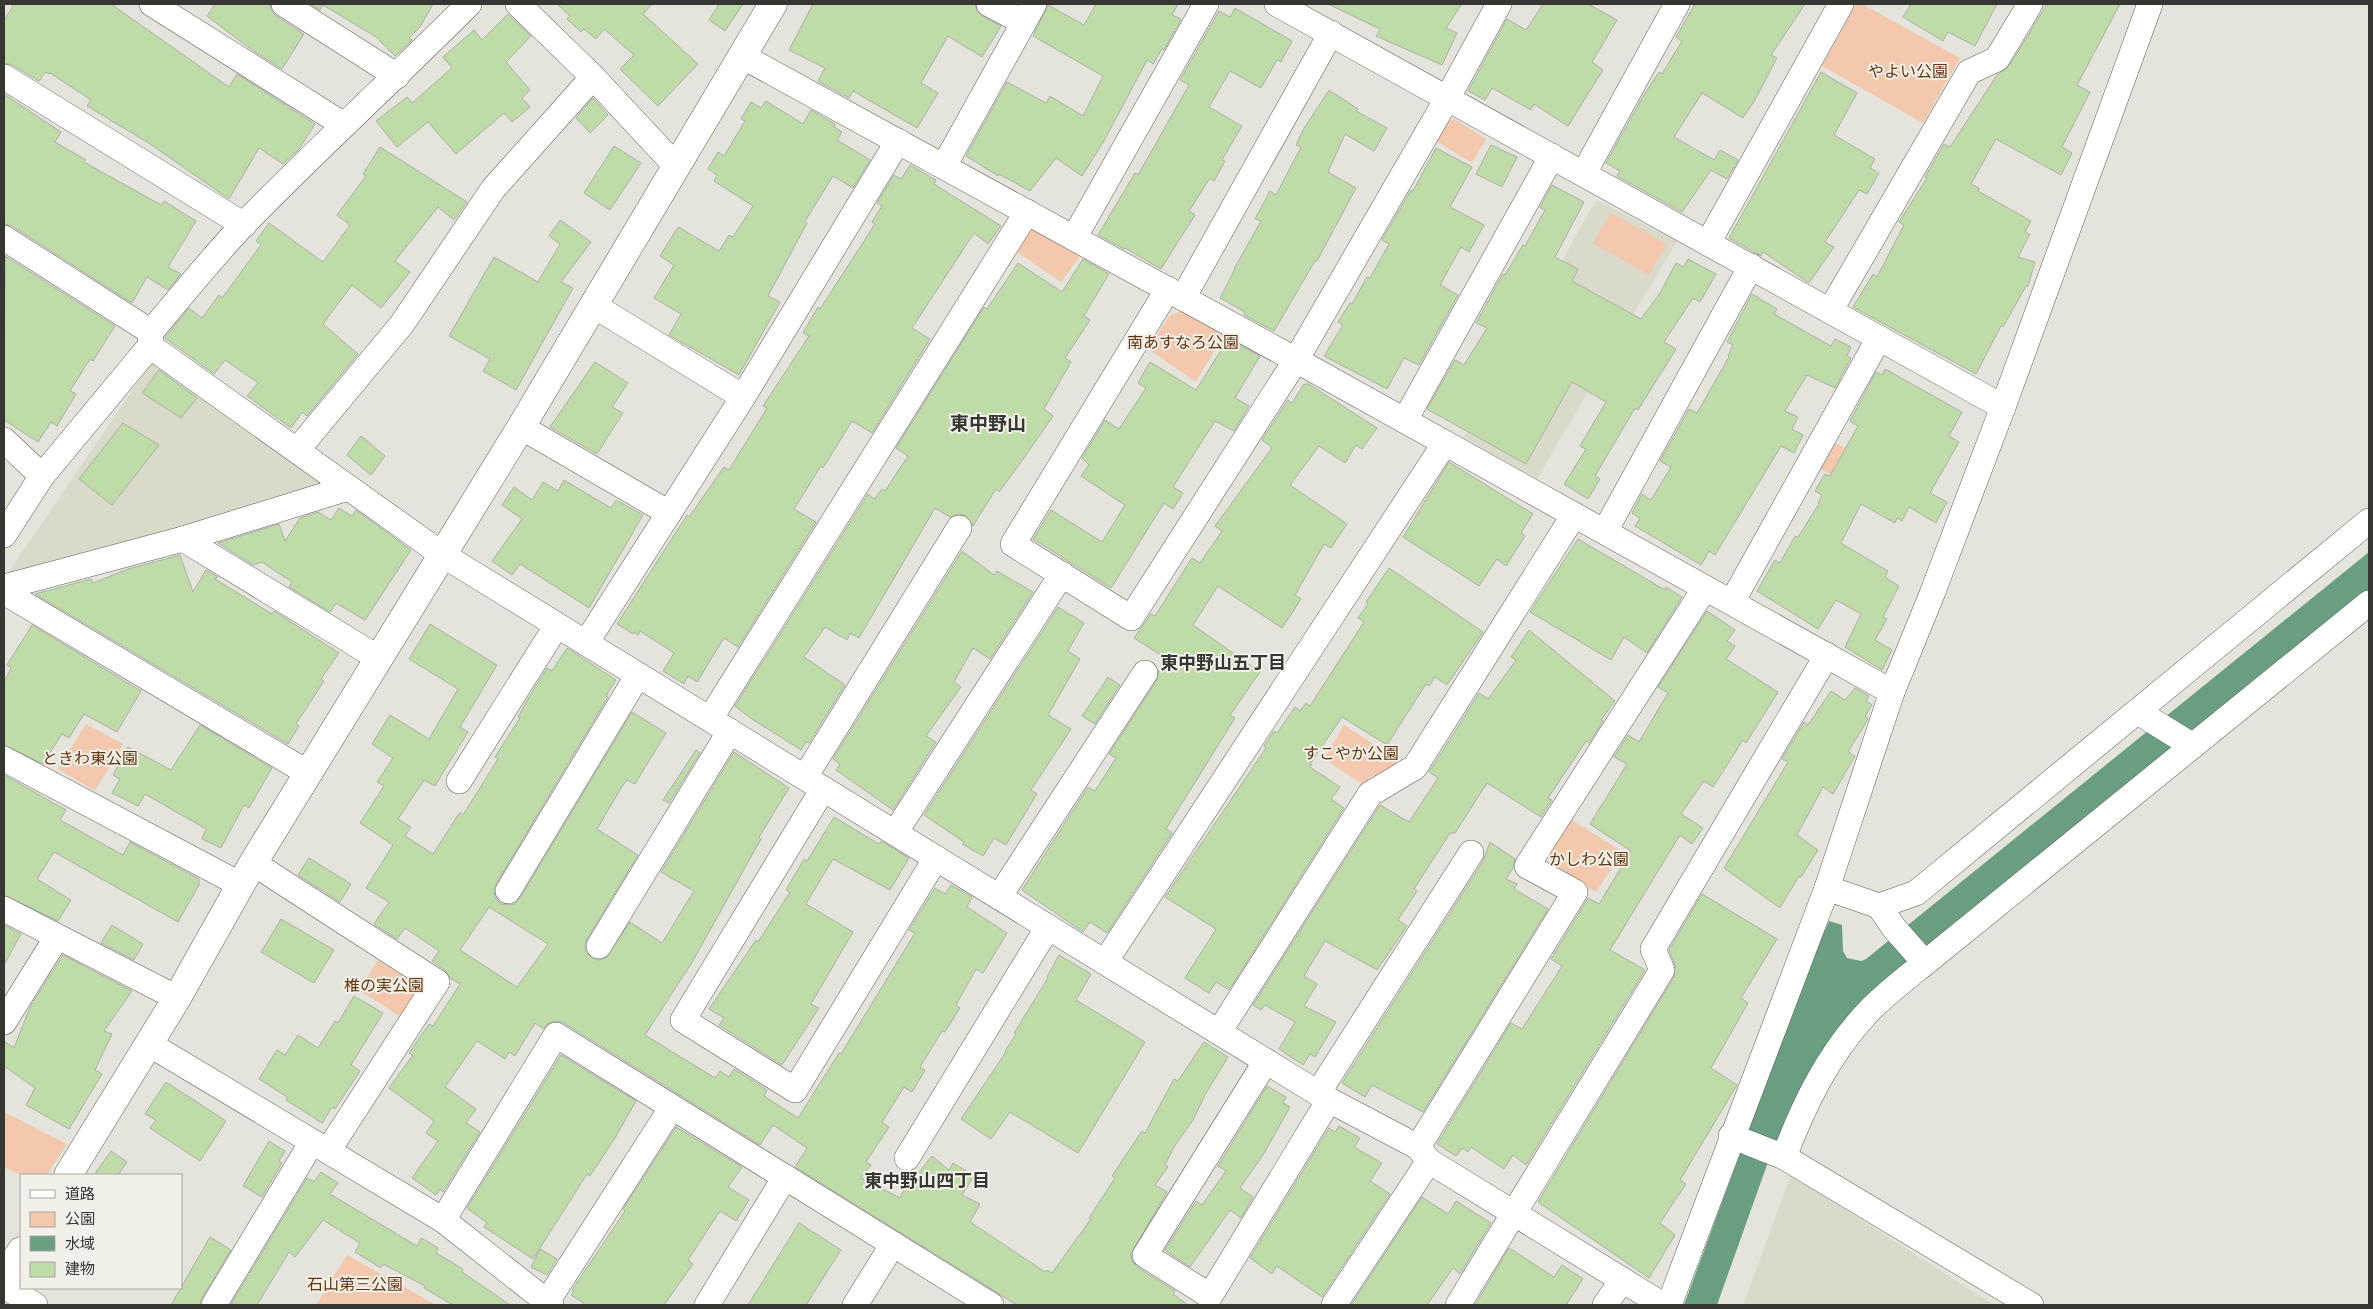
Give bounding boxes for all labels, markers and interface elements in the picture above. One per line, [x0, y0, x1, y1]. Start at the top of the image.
park label: やよい公園 [1868, 62, 1948, 81]
park label: 南あすなろ公園 [1127, 333, 1239, 352]
district label: 東中野山 [950, 412, 1026, 435]
district label: 東中野山五丁目 [1160, 652, 1286, 673]
park label: すこやか公園 [1303, 744, 1399, 763]
park label: ときわ東公園 [42, 749, 138, 768]
park label: かしわ公園 [1549, 850, 1629, 869]
park label: 椎の実公園 [344, 976, 424, 995]
district label: 東中野山四丁目 [864, 1170, 990, 1191]
legend [20, 1174, 182, 1289]
text: 道路 [65, 1185, 95, 1203]
text: 公園 [65, 1210, 95, 1228]
text: 水域 [65, 1235, 95, 1253]
text: 建物 [65, 1260, 95, 1278]
park label: 石山第三公園 [307, 1275, 403, 1294]

